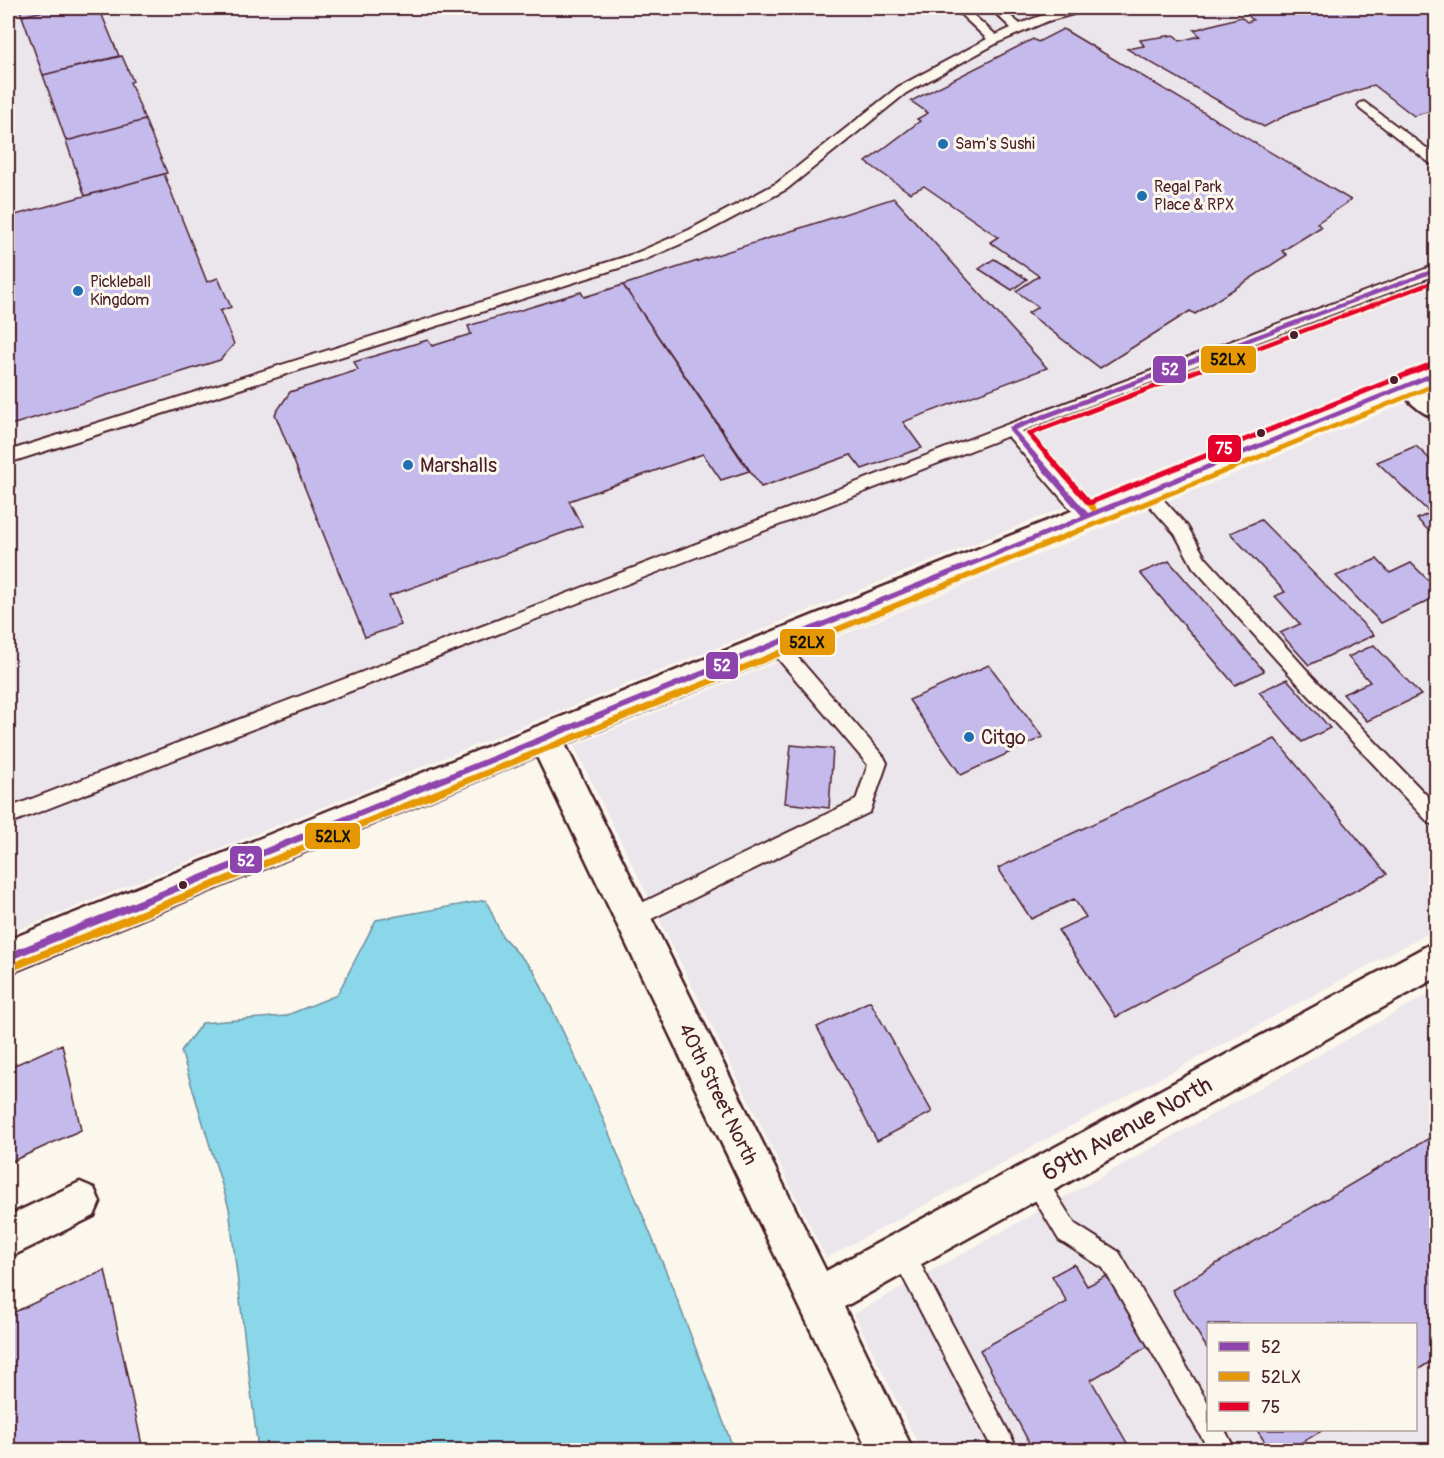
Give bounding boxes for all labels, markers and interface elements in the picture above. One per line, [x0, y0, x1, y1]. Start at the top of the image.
place label: Sam's Sushi [955, 134, 1035, 154]
marker: Sam's Sushi [936, 137, 950, 151]
place label: Regal Park Place & RPX [1154, 177, 1234, 215]
marker: Regal Park Place & RPX [1135, 189, 1149, 203]
place label: Pickleball Kingdom [90, 272, 151, 310]
marker: Pickleball Kingdom [71, 284, 85, 298]
unlabelled marker [1288, 329, 1300, 341]
line badge: 52LX [1200, 345, 1257, 374]
text: 52LX [1210, 350, 1246, 370]
line badge: 52 [1152, 355, 1187, 384]
text: 52 [1161, 360, 1179, 380]
unlabelled marker [1388, 374, 1400, 386]
unlabelled marker [1255, 427, 1267, 439]
line badge: 75 [1207, 434, 1242, 463]
text: 75 [1215, 439, 1233, 459]
place label: Marshalls [420, 453, 497, 478]
marker: Marshalls [401, 458, 415, 472]
line badge: 52LX [779, 628, 836, 656]
text: 52LX [789, 633, 825, 653]
line badge: 52 [705, 651, 739, 680]
text: 52 [713, 656, 731, 676]
place label: Citgo [981, 725, 1026, 750]
marker: Citgo [962, 730, 976, 744]
line badge: 52LX [304, 822, 361, 850]
text: 52LX [315, 827, 351, 847]
line badge: 52 [229, 845, 263, 874]
text: 52 [237, 851, 255, 871]
unlabelled marker [177, 879, 189, 891]
street label: 40th Street North [673, 1019, 763, 1169]
street label: 69th Avenue North [1037, 1070, 1217, 1188]
legend [1207, 1323, 1417, 1431]
text: 52 [1261, 1336, 1281, 1359]
text: 52LX [1261, 1366, 1301, 1389]
text: 75 [1261, 1396, 1280, 1419]

